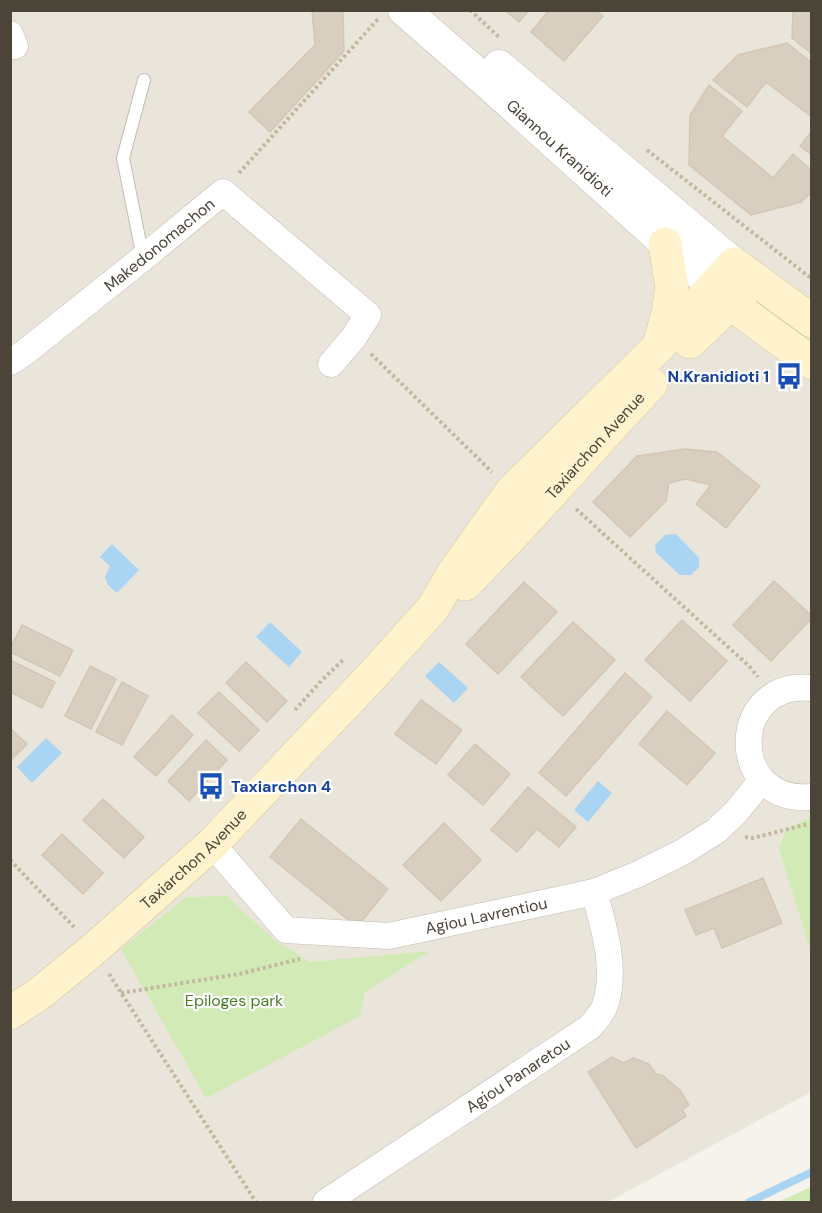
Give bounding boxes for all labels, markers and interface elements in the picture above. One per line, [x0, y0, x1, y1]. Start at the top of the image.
street label: Giannou Kranidioti [502, 95, 617, 202]
street label: Makedonomachon [100, 193, 219, 296]
bus stop icon: N.Kranidioti 1 [774, 361, 804, 391]
place label: N.Kranidioti 1 [667, 366, 769, 387]
street label: Taxiarchon Avenue [541, 387, 649, 504]
bus stop icon: Taxiarchon 4 [196, 771, 226, 801]
place label: Taxiarchon 4 [231, 776, 331, 797]
street label: Taxiarchon Avenue [136, 804, 251, 914]
street label: Agiou Lavrentiou [423, 892, 549, 939]
park label: Epiloges park [185, 990, 283, 1011]
street label: Agiou Panaretou [462, 1033, 574, 1118]

